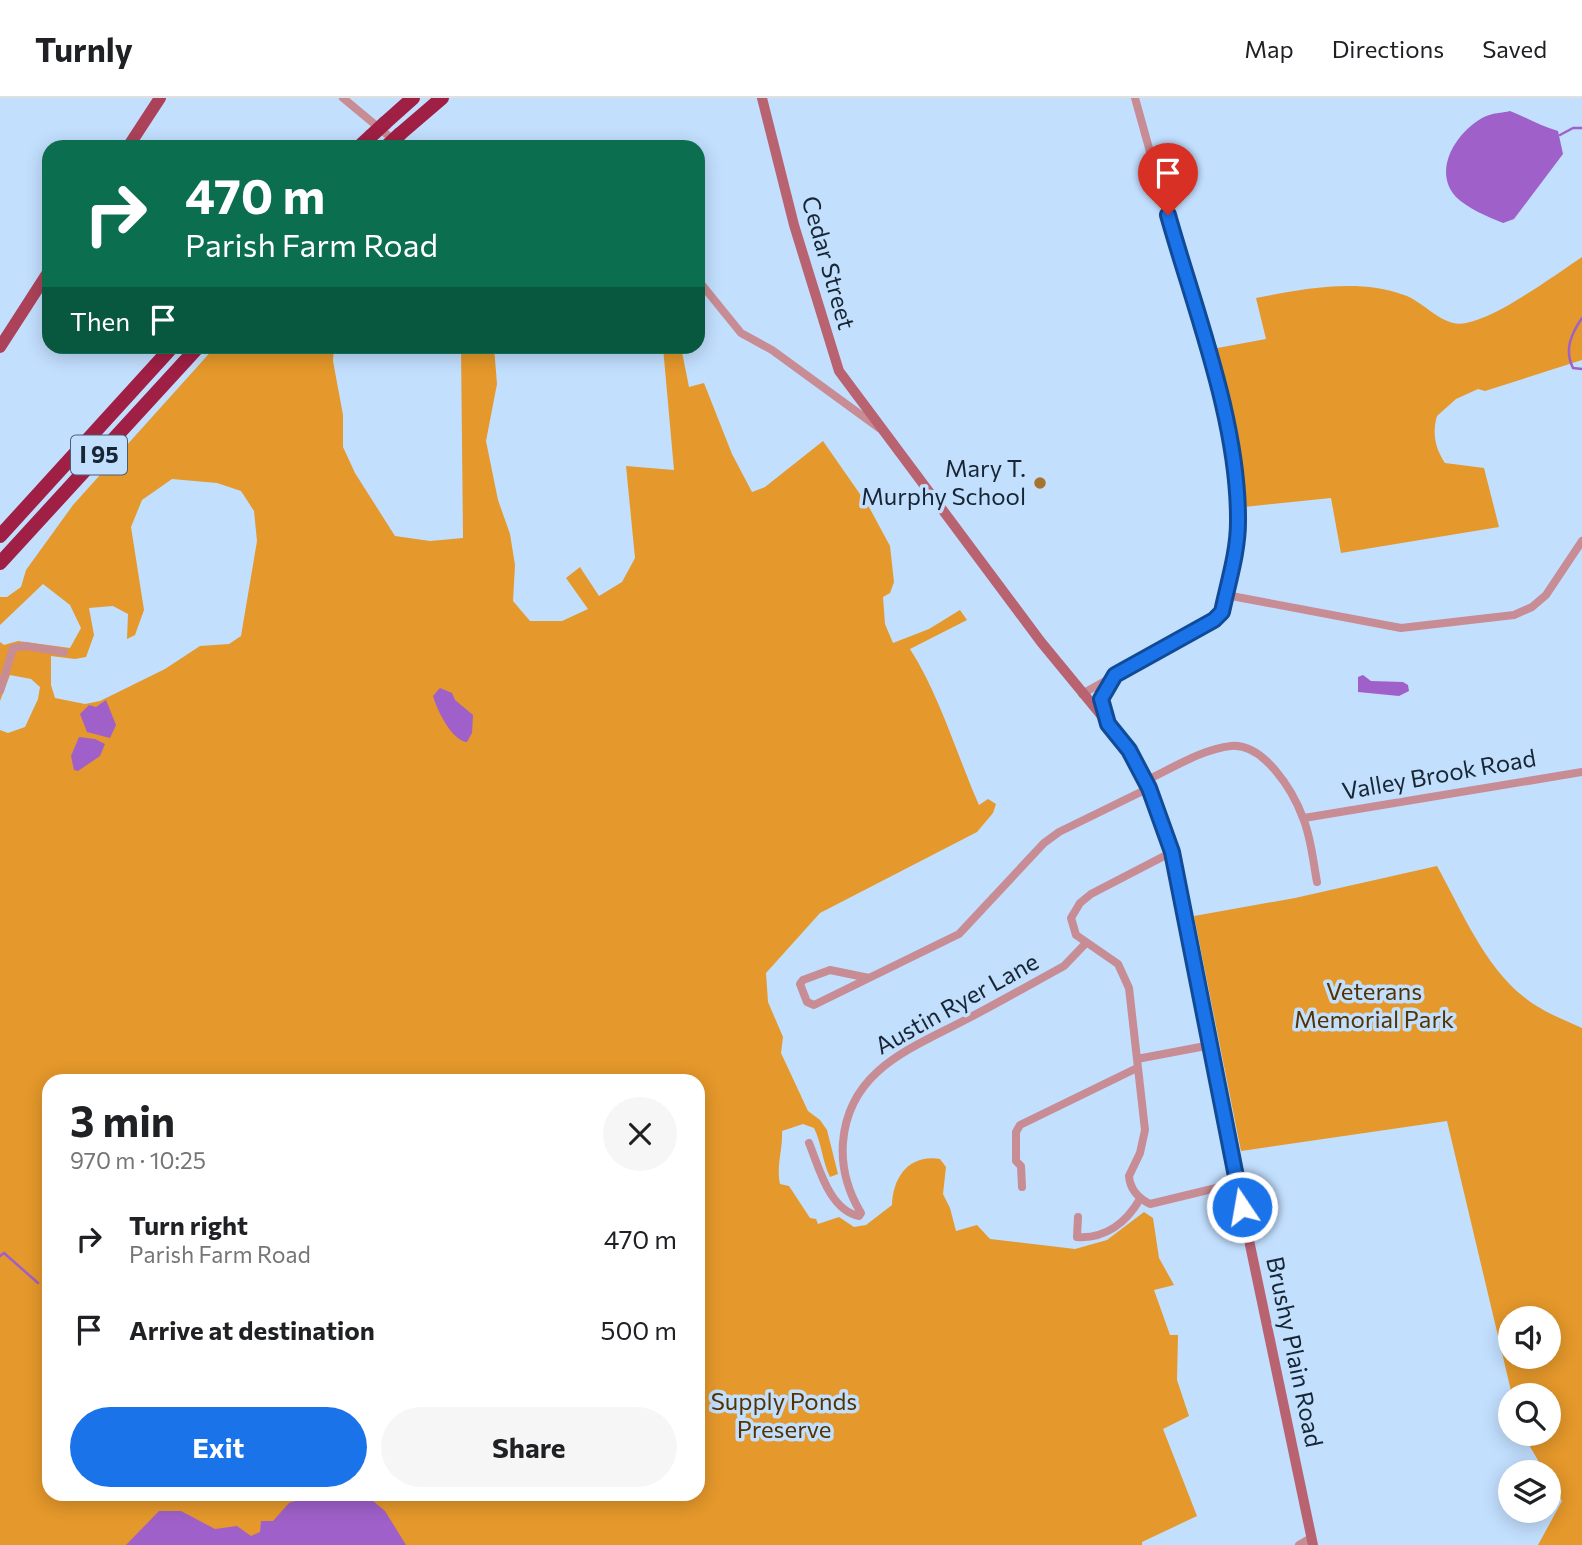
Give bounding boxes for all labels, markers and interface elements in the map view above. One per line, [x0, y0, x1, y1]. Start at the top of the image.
text: Turnly [35, 28, 133, 69]
text: Map [1244, 34, 1294, 63]
text: Directions [1332, 34, 1444, 63]
text: Saved [1482, 34, 1547, 63]
pin [1138, 143, 1198, 215]
icon: arrive [1149, 154, 1187, 192]
text: 470 m [185, 164, 325, 224]
icon: right [70, 168, 161, 259]
street label: Cedar Street [797, 192, 862, 333]
text: Parish Farm Road [185, 224, 438, 264]
icon: arrive [144, 301, 182, 339]
text: Then [70, 305, 130, 336]
road number: I 95 [71, 436, 127, 474]
place label: Mary T. Murphy School [861, 453, 1026, 510]
marker: Mary T. Murphy School [1032, 475, 1048, 491]
street label: Valley Brook Road [1340, 742, 1538, 805]
street label: Austin Ryer Lane [869, 946, 1043, 1060]
park label: Veterans Memorial Park [1294, 976, 1454, 1033]
text: 3 min [70, 1094, 175, 1146]
button: close [603, 1097, 677, 1171]
text: 970 m · 10:25 [70, 1146, 206, 1174]
position arrow [1205, 1170, 1279, 1244]
text: Turn right [129, 1209, 248, 1240]
icon: right [70, 1220, 108, 1258]
text: 470 m [604, 1223, 677, 1254]
text: Parish Farm Road [129, 1240, 311, 1268]
street label: Brushy Plain Road [1261, 1254, 1330, 1450]
map controls [1498, 1306, 1561, 1523]
button: sound [1498, 1306, 1561, 1369]
icon: arrive [70, 1311, 108, 1349]
text: Arrive at destination [129, 1314, 375, 1345]
text: 500 m [600, 1314, 677, 1345]
button: search [1498, 1383, 1561, 1446]
park label: Supply Ponds Preserve [711, 1386, 857, 1443]
button: Exit [70, 1407, 367, 1487]
button: Share [381, 1407, 677, 1487]
button: layers [1498, 1460, 1561, 1523]

